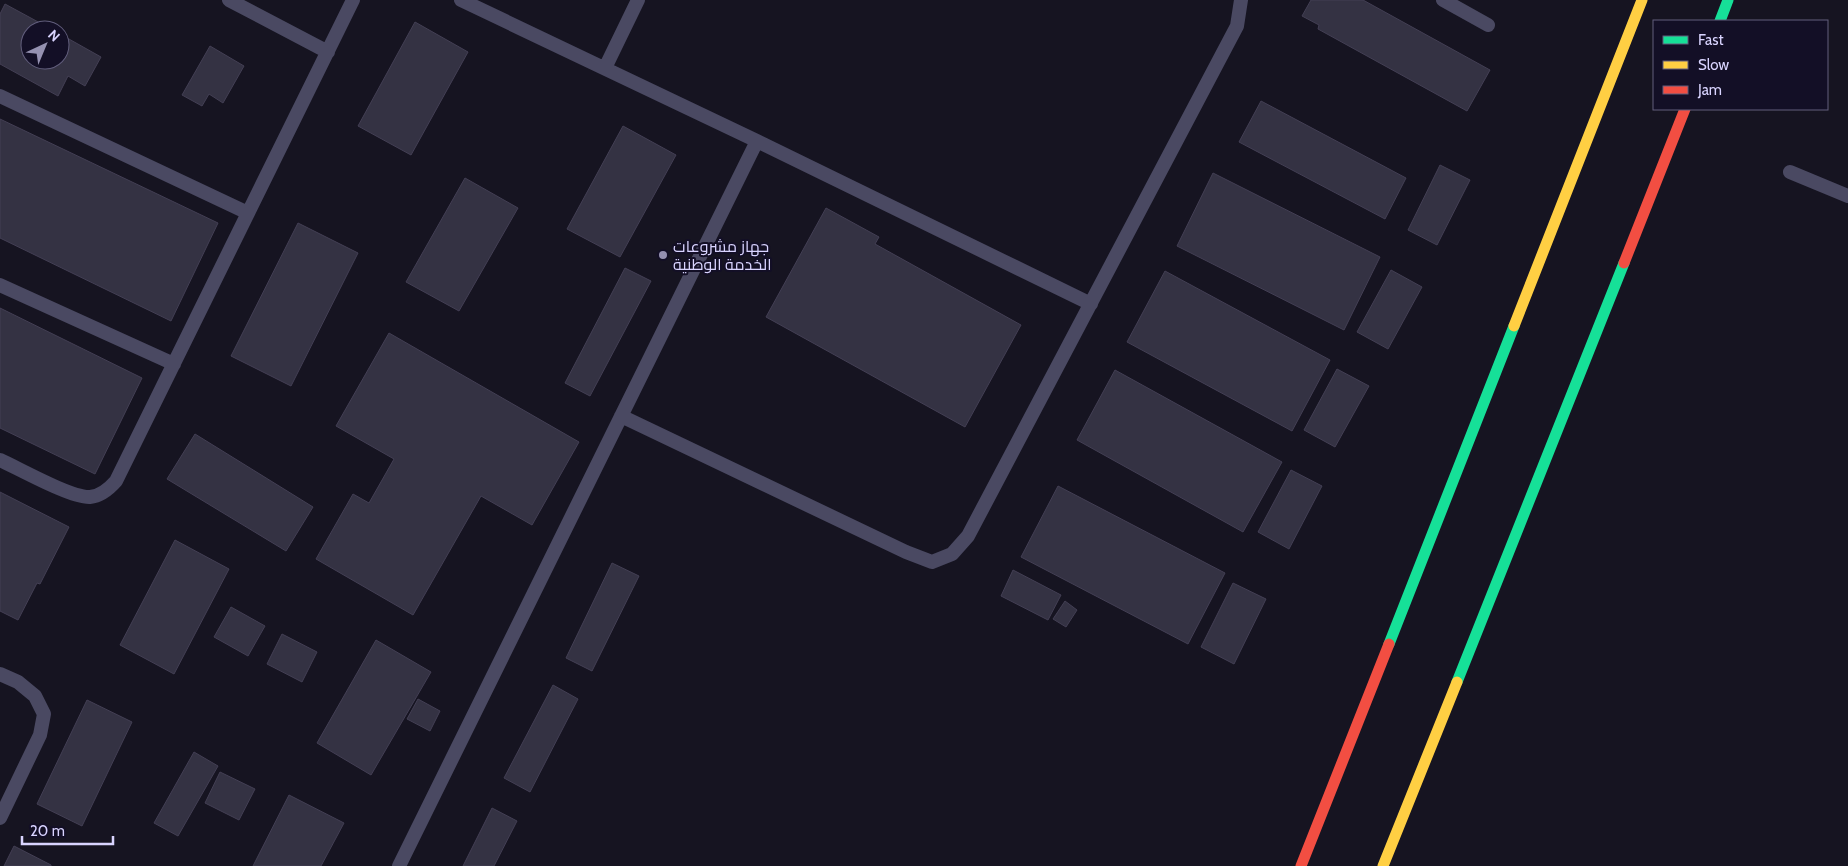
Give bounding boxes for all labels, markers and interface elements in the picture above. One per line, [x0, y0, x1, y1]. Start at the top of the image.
north arrow [20, 20, 70, 70]
legend [1653, 20, 1828, 110]
text: N [44, 26, 64, 46]
text: Fast [1698, 31, 1723, 49]
text: Slow [1698, 56, 1729, 74]
text: Jam [1697, 81, 1722, 99]
place label: جهاز مشروعات الخدمة الوطنية [673, 237, 772, 274]
marker: جهاز مشروعات الخدمة الوطنية [657, 249, 669, 261]
scale bar [22, 814, 114, 846]
text: 20 m [30, 822, 65, 840]

